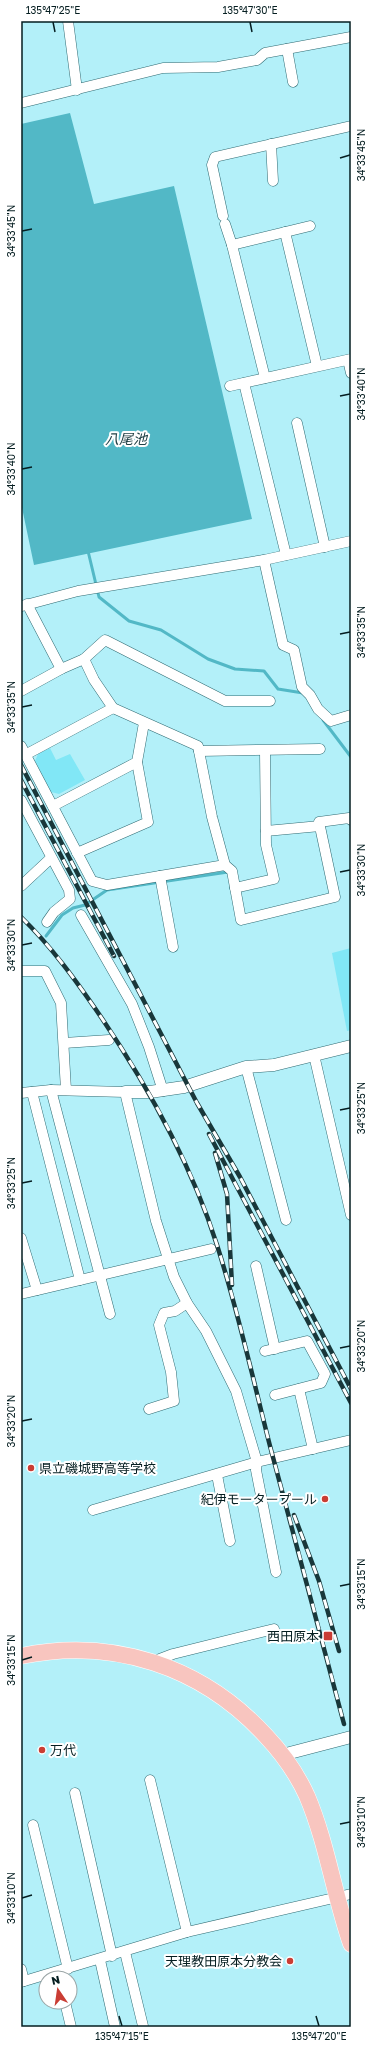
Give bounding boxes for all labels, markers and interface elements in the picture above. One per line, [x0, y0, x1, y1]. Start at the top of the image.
text: 135°47'25"E [26, 4, 80, 16]
text: 135°47'30"E [222, 4, 278, 16]
text: 34°33'45"N [355, 129, 367, 181]
text: 34°33'45"N [5, 205, 17, 257]
text: 34°33'40"N [355, 367, 367, 421]
water label: 八尾池 [105, 430, 149, 447]
text: 34°33'40"N [5, 442, 17, 496]
text: 34°33'35"N [355, 606, 367, 658]
text: 34°33'35"N [5, 681, 17, 733]
text: 34°33'30"N [355, 844, 367, 896]
text: 34°33'30"N [5, 919, 17, 971]
text: 34°33'25"N [355, 1082, 367, 1134]
text: 34°33'25"N [5, 1157, 17, 1209]
text: 34°33'20"N [355, 1320, 367, 1372]
text: 34°33'20"N [5, 1395, 17, 1447]
place label: 県立磯城野高等学校 [39, 1460, 156, 1476]
marker: 県立磯城野高等学校 [26, 1463, 36, 1473]
place label: 紀伊モータープール [201, 1491, 317, 1507]
marker: 紀伊モータープール [320, 1494, 330, 1504]
text: 34°33'15"N [355, 1558, 367, 1610]
place label: 西田原本 [267, 1628, 319, 1644]
marker: 西田原本 [322, 1630, 334, 1642]
text: 34°33'15"N [5, 1634, 17, 1686]
place label: 万代 [50, 1742, 76, 1758]
marker: 万代 [37, 1745, 47, 1755]
text: 34°33'10"N [355, 1796, 367, 1848]
text: 34°33'10"N [5, 1872, 17, 1924]
place label: 天理教田原本分教会 [165, 1953, 282, 1969]
marker: 天理教田原本分教会 [285, 1956, 295, 1966]
north arrow [38, 1970, 78, 2010]
text: N [50, 1972, 61, 1987]
text: 135°47'15"E [95, 2030, 149, 2042]
text: 135°47'20"E [291, 2030, 347, 2042]

